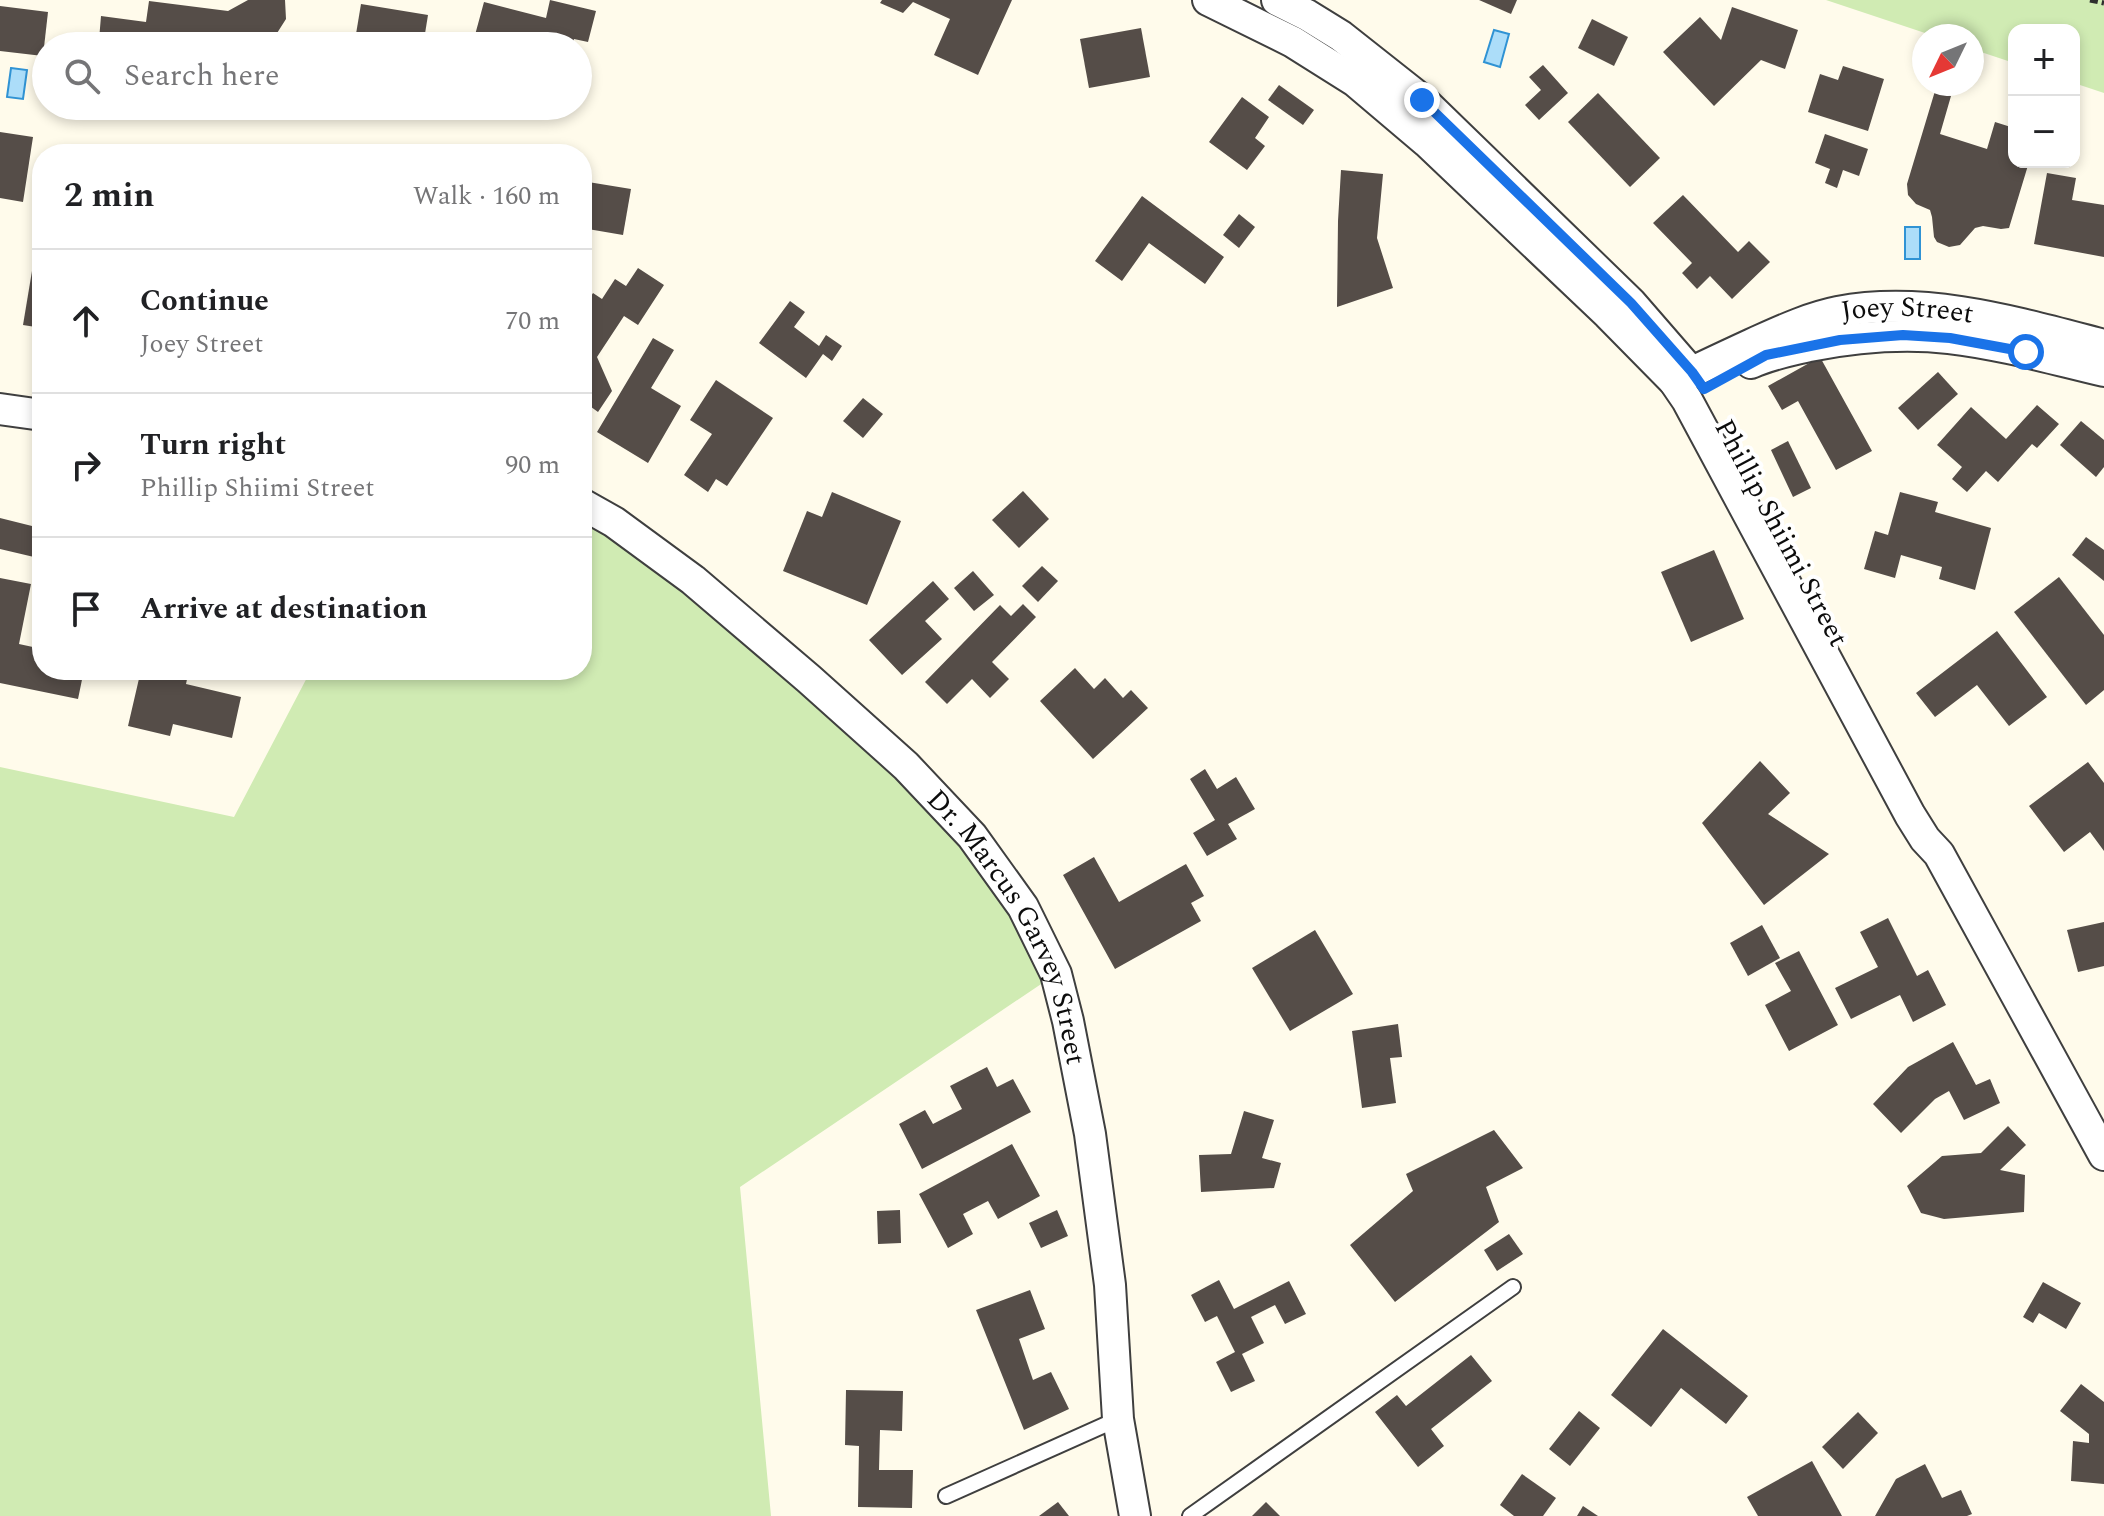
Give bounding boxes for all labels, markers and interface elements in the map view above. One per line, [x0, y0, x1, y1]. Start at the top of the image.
north arrow [1912, 24, 1984, 96]
map controls [2008, 24, 2080, 168]
button: + [2008, 24, 2080, 96]
search box [32, 32, 592, 120]
text: Search here [124, 53, 280, 99]
icon: search [60, 54, 104, 98]
route end [1404, 82, 1440, 118]
button: − [2008, 96, 2080, 168]
text: 2 min [64, 170, 154, 222]
text: Walk · 160 m [413, 176, 560, 216]
text: Continue [140, 278, 269, 324]
street label: Joey Street [1838, 285, 1977, 335]
icon: ahead [64, 299, 108, 343]
text: 70 m [505, 301, 560, 341]
text: Joey Street [140, 324, 264, 364]
route start [2008, 334, 2044, 370]
street label: Phillip Shiimi Street [1703, 411, 1859, 655]
text: Turn right [140, 422, 286, 468]
icon: right [64, 443, 108, 487]
text: 90 m [505, 445, 560, 485]
text: Phillip Shiimi Street [140, 468, 375, 508]
text: Arrive at destination [140, 586, 427, 632]
icon: arrive [64, 587, 108, 631]
street label: Dr. Marcus Garvey Street [916, 779, 1098, 1068]

